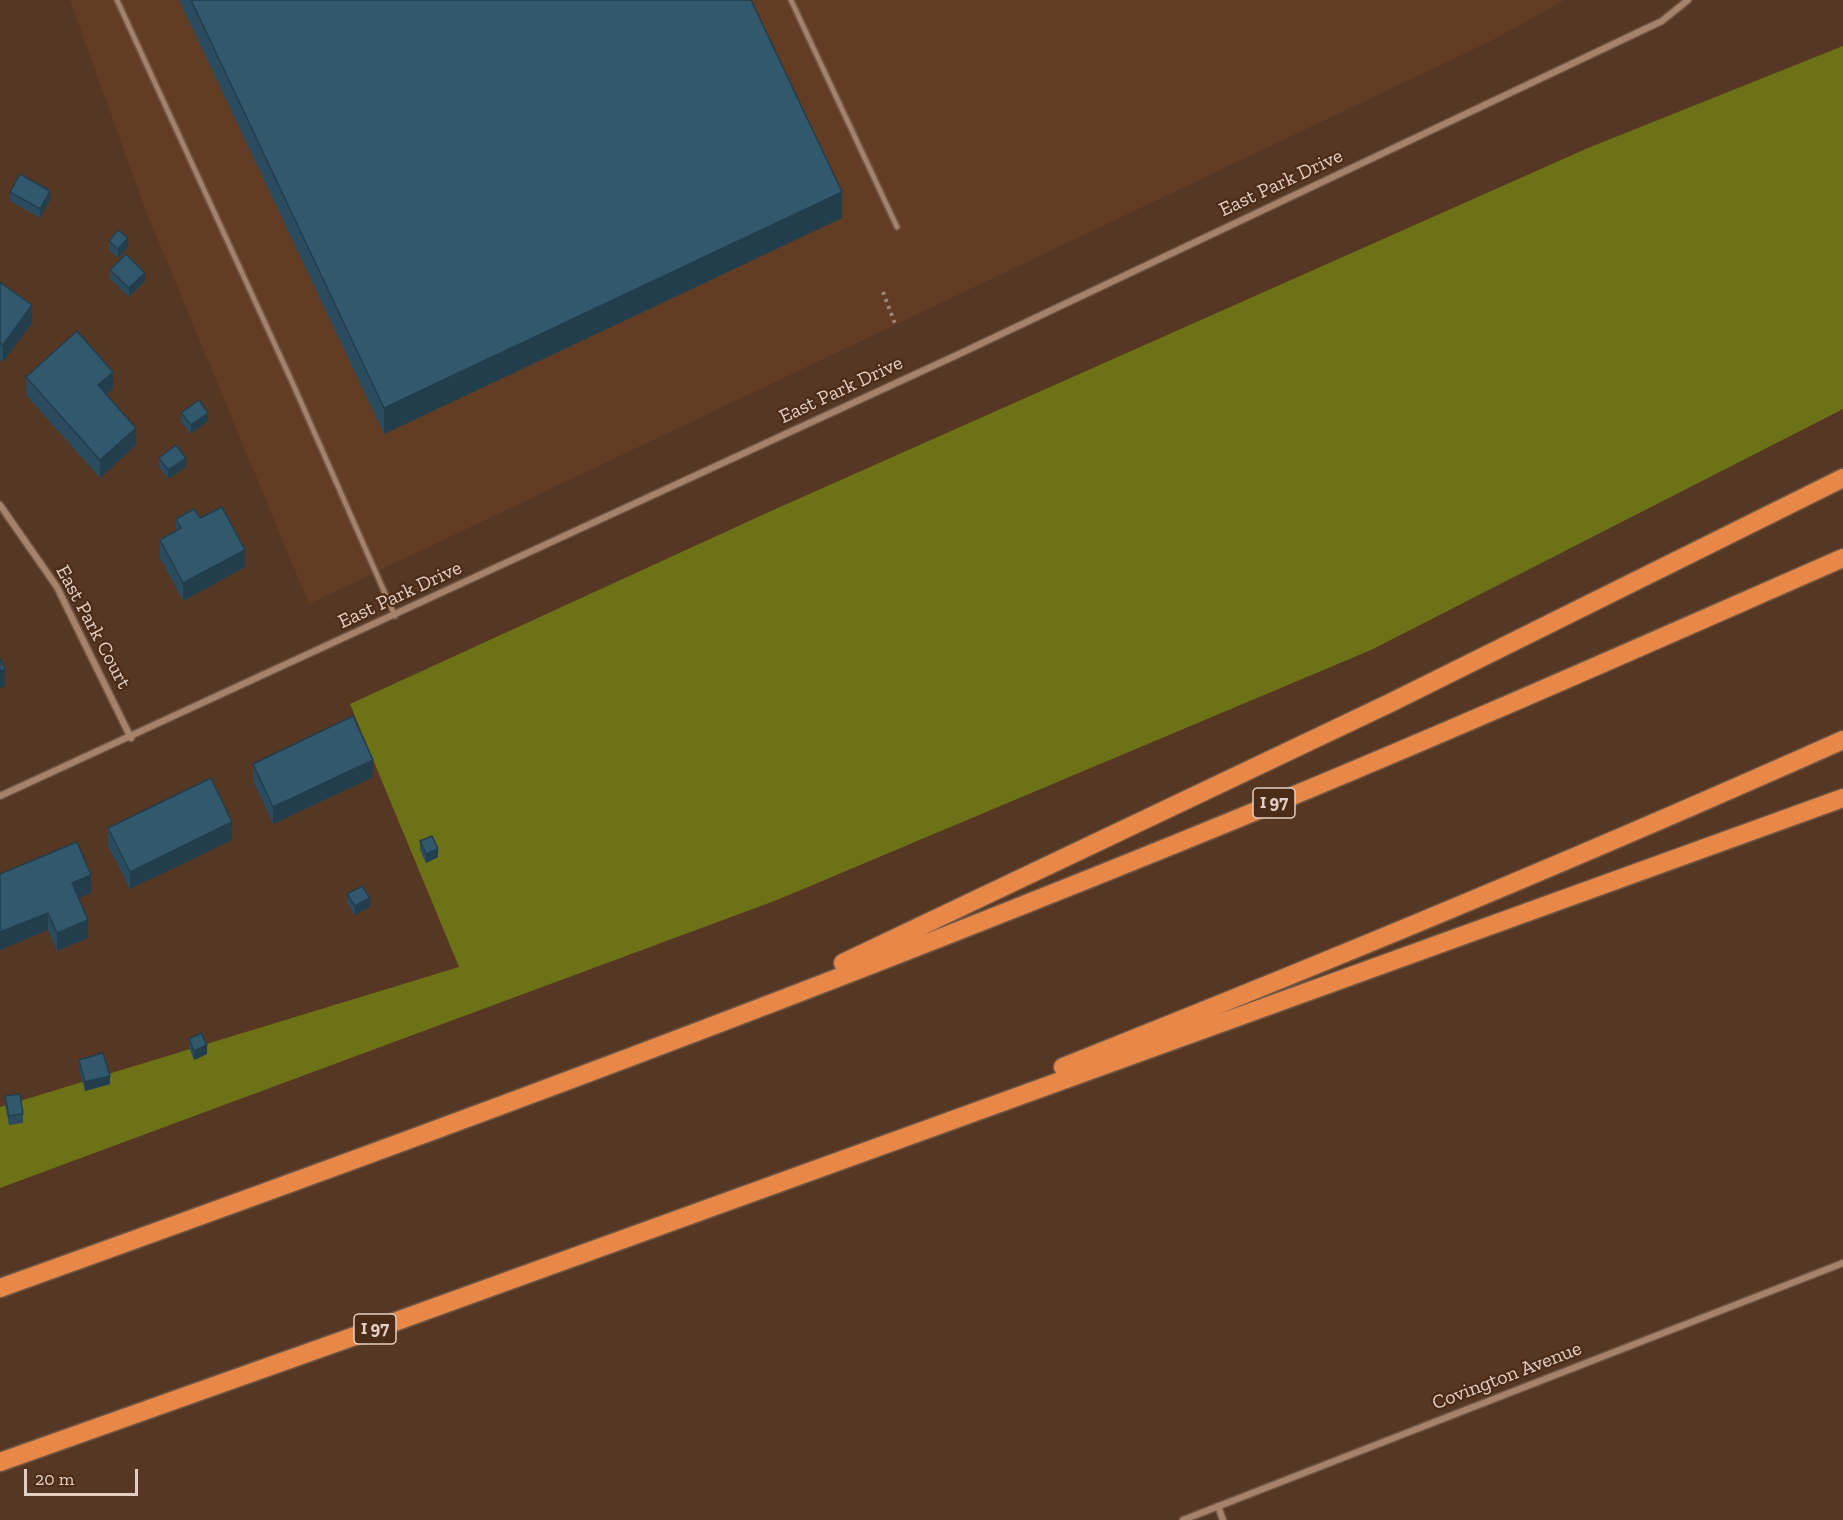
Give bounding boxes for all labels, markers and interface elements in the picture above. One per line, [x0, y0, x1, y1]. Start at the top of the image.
street label: East Park Drive [1215, 144, 1347, 222]
street label: East Park Drive [775, 351, 907, 429]
street label: East Park Drive [334, 556, 466, 634]
street label: East Park Court [50, 561, 136, 693]
road number: I 97 [1253, 788, 1295, 818]
road number: I 97 [354, 1314, 396, 1344]
street label: Covington Avenue [1429, 1336, 1585, 1416]
scale bar [27, 1457, 141, 1495]
text: 20 m [35, 1468, 74, 1490]

